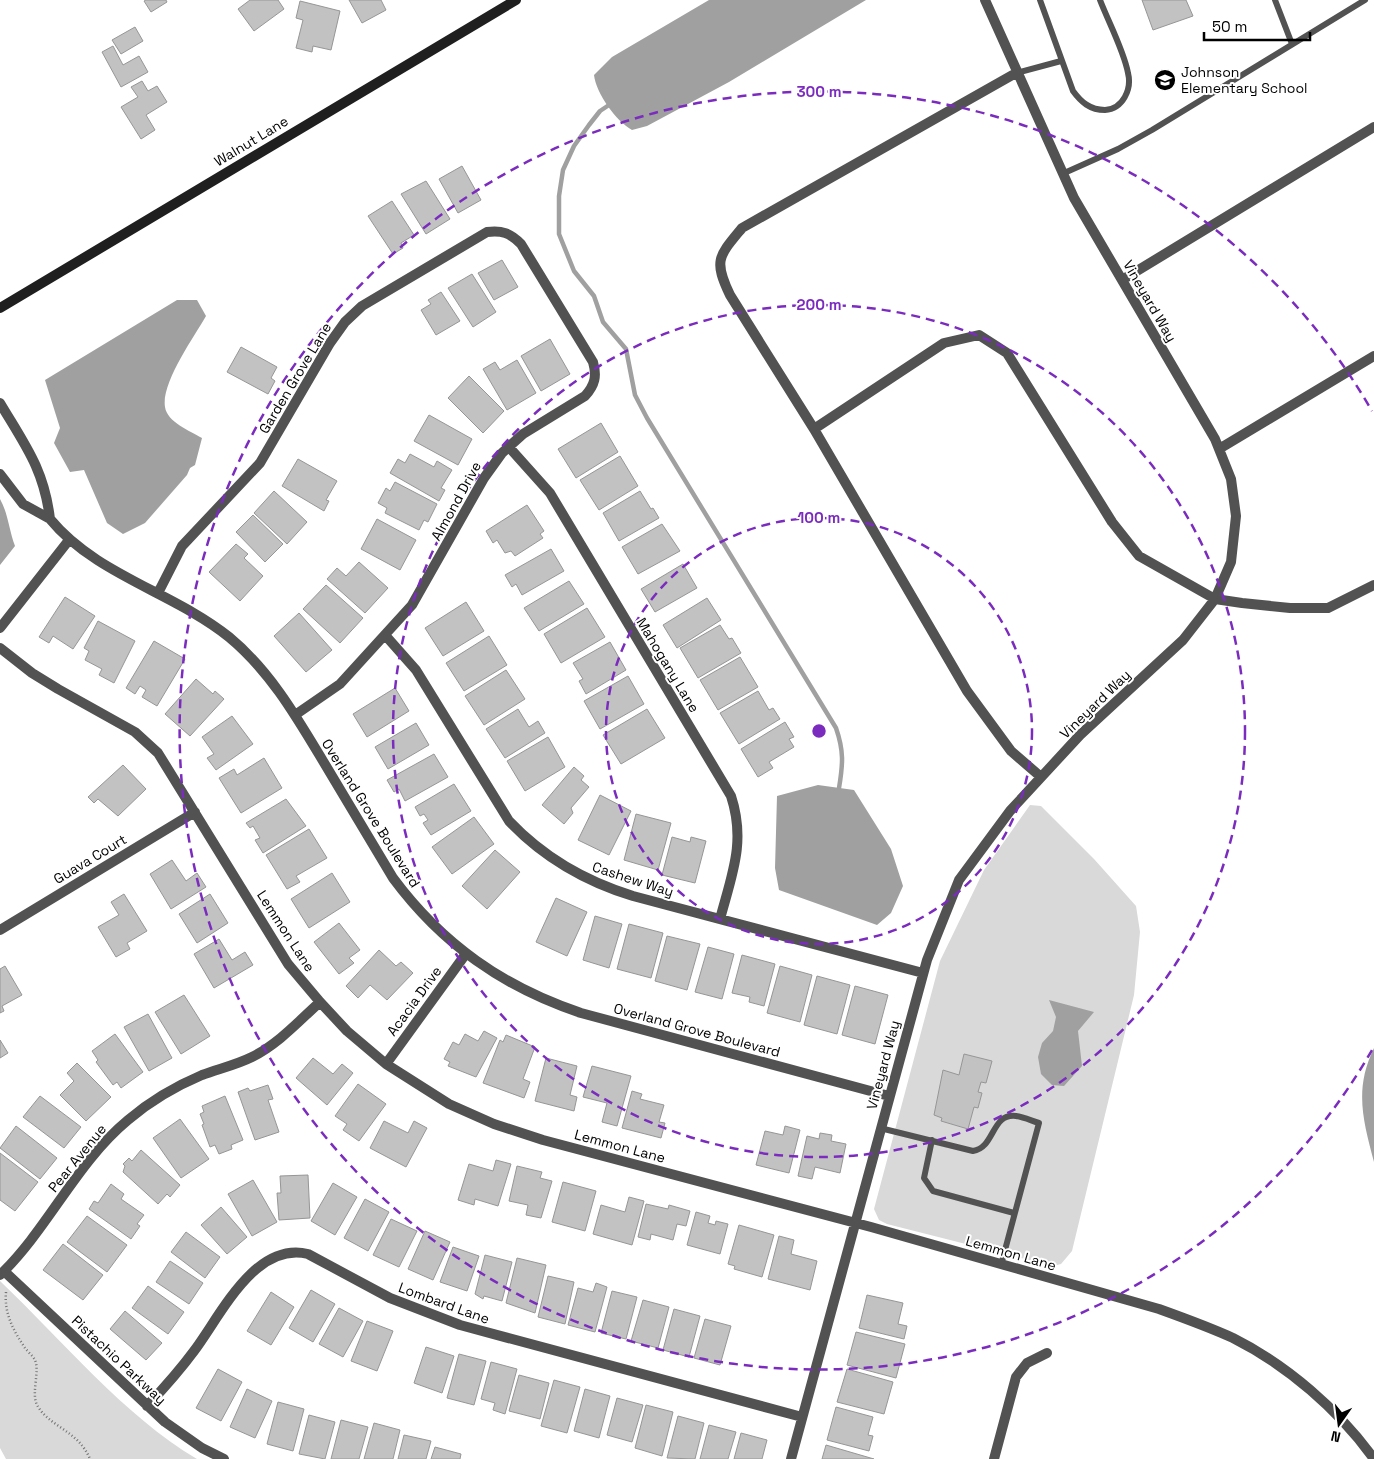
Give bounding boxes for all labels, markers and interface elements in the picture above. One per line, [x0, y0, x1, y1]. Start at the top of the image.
scale bar [1204, 10, 1310, 42]
text: 50 m [1212, 17, 1247, 36]
place label: Johnson Elementary School [1181, 63, 1307, 97]
school or university icon: Johnson Elementary School [1153, 68, 1177, 92]
text: 300 m [796, 82, 842, 101]
street label: Walnut Lane [211, 112, 291, 170]
street label: Vineyard Way [1119, 257, 1181, 345]
text: 200 m [797, 295, 841, 314]
street label: Garden Grove Lane [255, 319, 335, 437]
street label: Almond Drive [427, 458, 485, 544]
text: 100 m [798, 508, 840, 527]
street label: Mahogany Lane [633, 614, 703, 716]
street label: Vineyard Way [1056, 666, 1134, 742]
centre of rings [810, 722, 828, 740]
street label: Overland Grove Boulevard [318, 735, 424, 891]
street label: Guava Court [50, 830, 130, 888]
street label: Cashew Way [590, 857, 676, 901]
street label: Lemmon Lane [253, 887, 319, 975]
street label: Acacia Drive [383, 963, 445, 1039]
street label: Overland Grove Boulevard [612, 999, 782, 1061]
street label: Vineyard Way [862, 1018, 904, 1112]
street label: Pear Avenue [44, 1120, 110, 1196]
street label: Lemmon Lane [573, 1125, 667, 1167]
street label: Lemmon Lane [964, 1231, 1058, 1275]
street label: Lombard Lane [396, 1278, 492, 1328]
street label: Pistachio Parkway [68, 1312, 170, 1408]
north arrow [1314, 1399, 1364, 1449]
text: N [1329, 1427, 1343, 1446]

